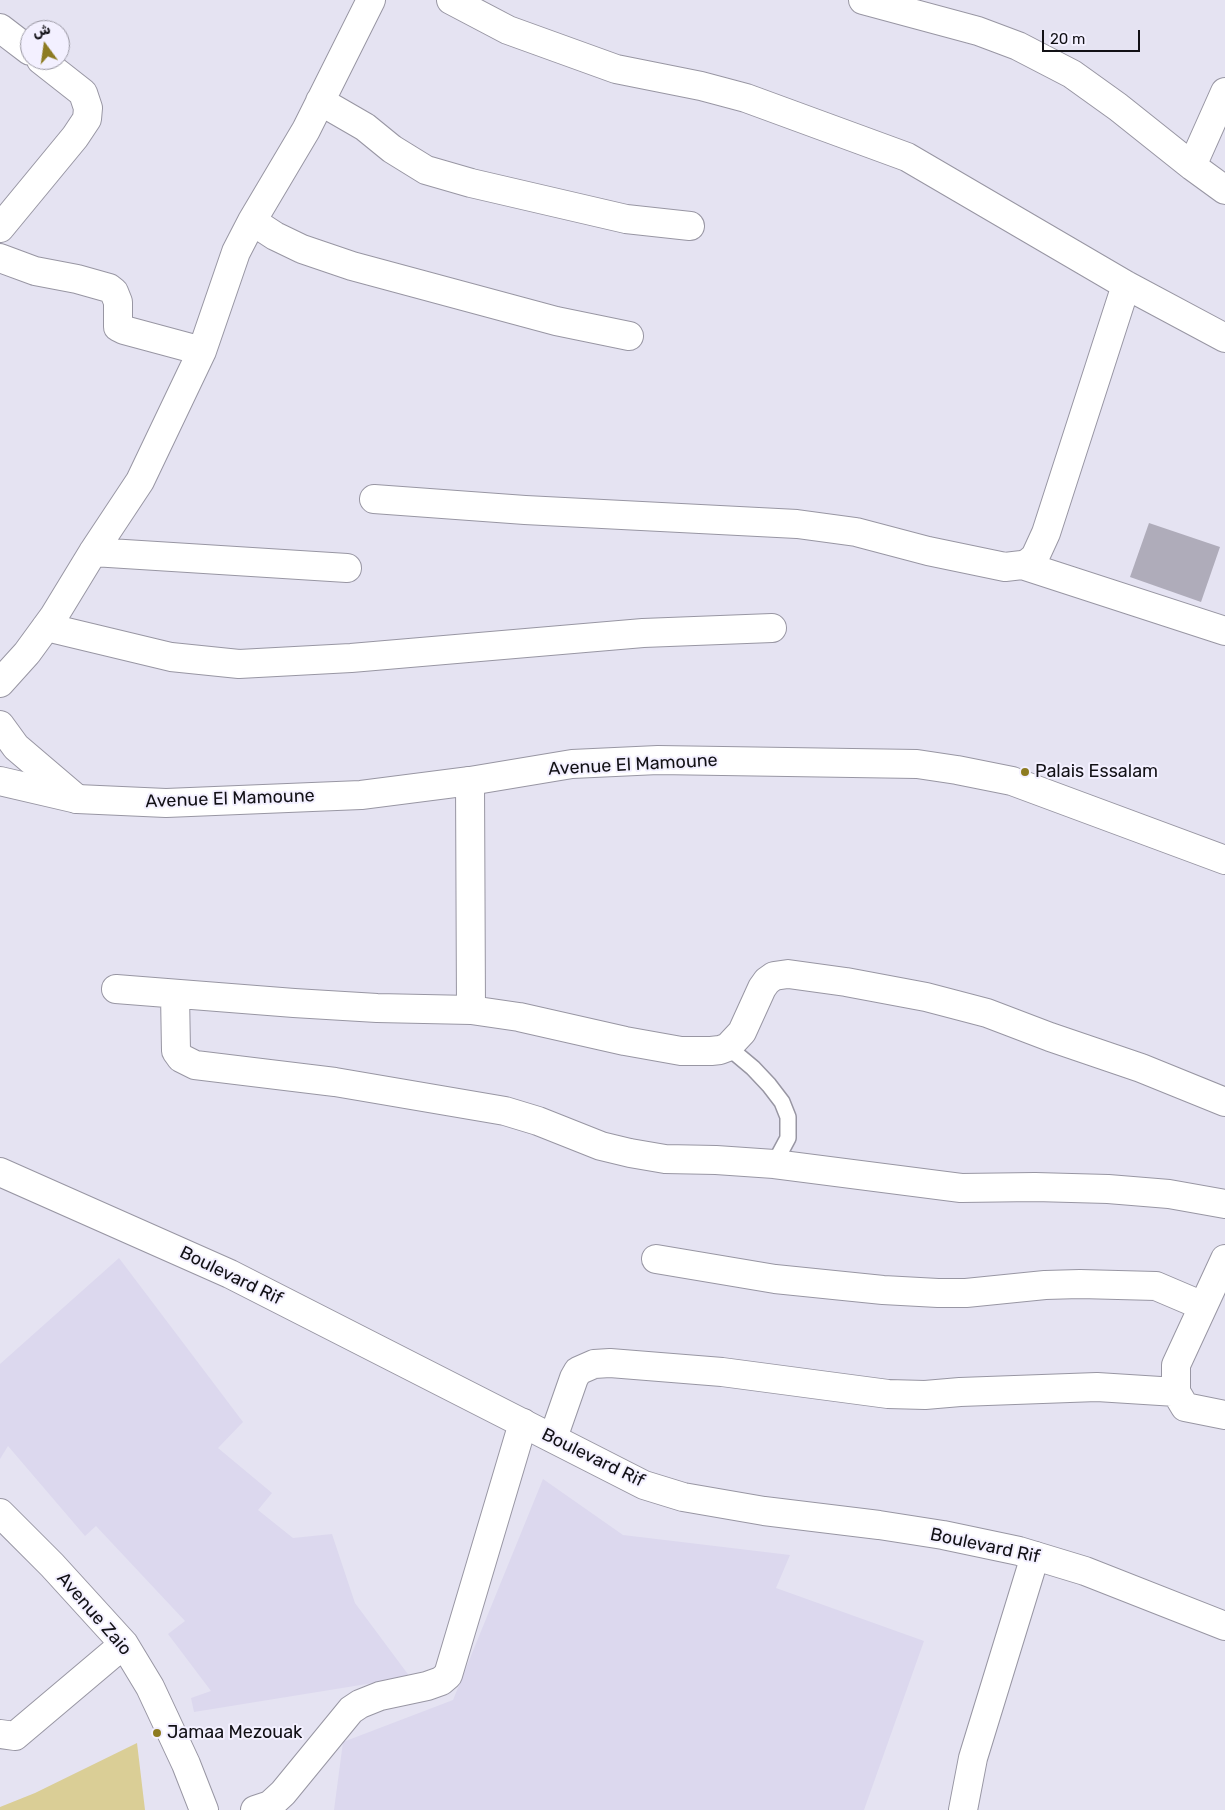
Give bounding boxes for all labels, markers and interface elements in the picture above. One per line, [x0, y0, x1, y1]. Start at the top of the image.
north arrow [20, 20, 70, 70]
scale bar [1045, 20, 1142, 52]
text: ش [31, 21, 52, 41]
text: 20 m [1050, 30, 1085, 48]
street label: Avenue El Mamoune [548, 750, 718, 780]
place label: Palais Essalam [1035, 761, 1158, 783]
marker: Palais Essalam [1019, 766, 1031, 778]
street label: Avenue El Mamoune [145, 785, 315, 813]
street label: Boulevard Rif [176, 1242, 286, 1310]
street label: Boulevard Rif [538, 1424, 648, 1492]
street label: Boulevard Rif [928, 1524, 1042, 1568]
street label: Avenue Zaio [52, 1568, 136, 1660]
place label: Jamaa Mezouak [167, 1722, 302, 1744]
marker: Jamaa Mezouak [151, 1727, 163, 1739]

